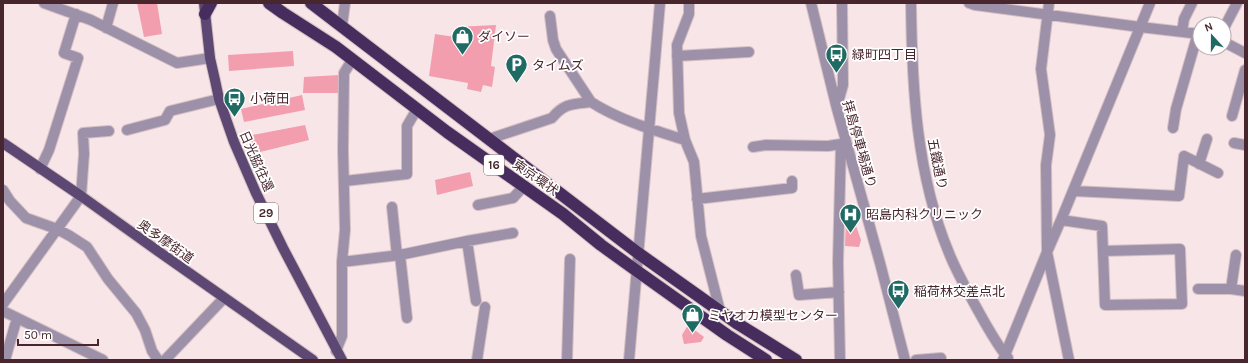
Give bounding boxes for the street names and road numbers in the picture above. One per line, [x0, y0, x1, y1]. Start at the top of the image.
street label: 拝島停車場通り [840, 98, 879, 190]
street label: 日光脇往還 [236, 128, 277, 194]
street label: 五鐵通り [925, 137, 950, 191]
road number: 16 [484, 155, 504, 175]
street label: 東京環状 [510, 156, 561, 198]
road number: 29 [254, 203, 278, 223]
street label: 奥多摩街道 [135, 217, 197, 266]

